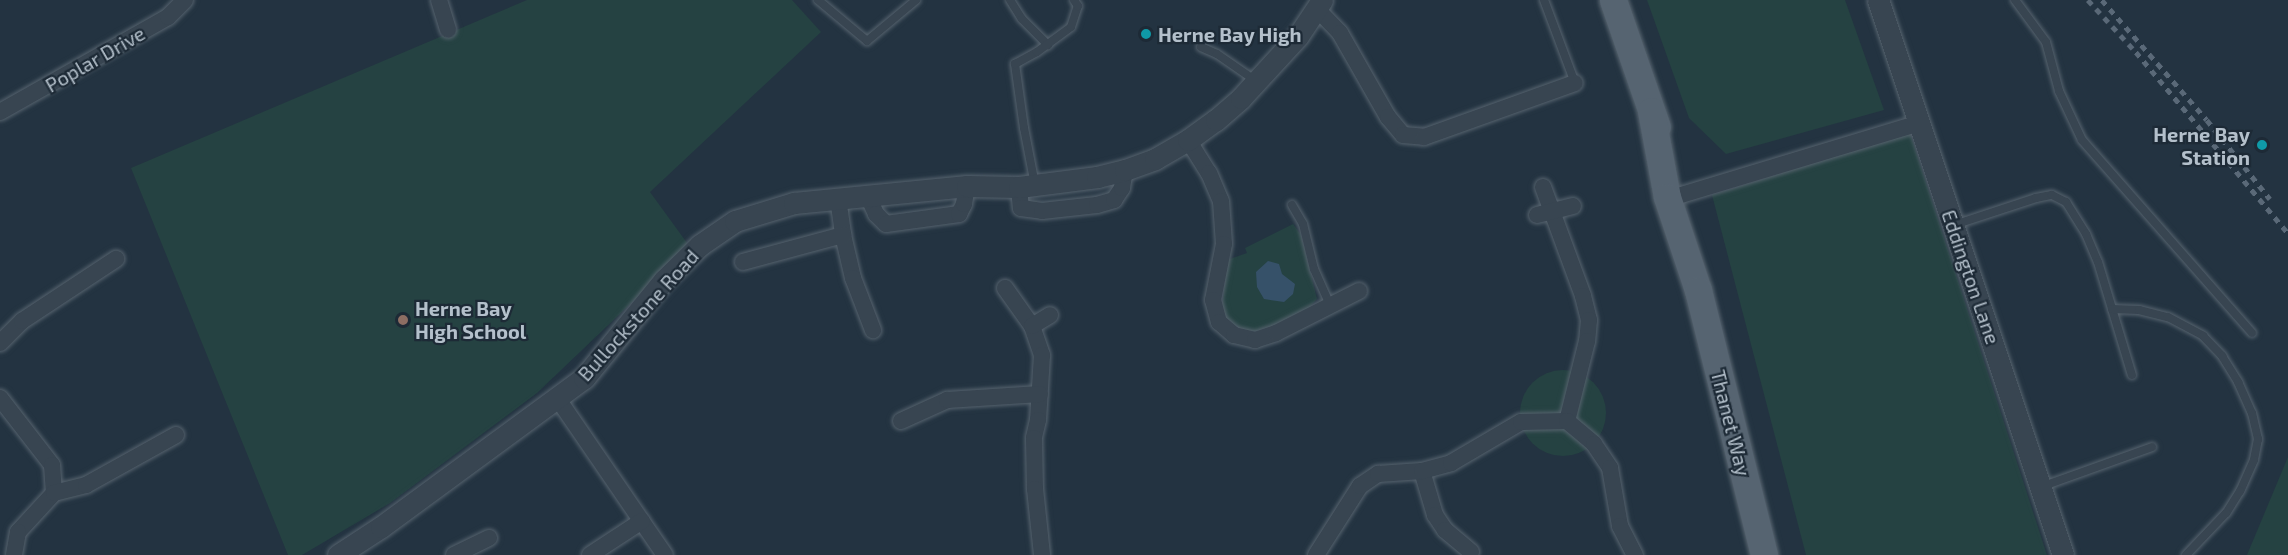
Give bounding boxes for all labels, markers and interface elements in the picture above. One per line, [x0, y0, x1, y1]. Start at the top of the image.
street label: Poplar Drive [41, 21, 149, 97]
place label: Herne Bay High [1158, 22, 1302, 46]
marker: Herne Bay High [1139, 27, 1153, 41]
place label: Herne Bay Station [2153, 122, 2250, 169]
marker: Herne Bay Station [2255, 138, 2269, 152]
street label: Eddington Lane [1937, 207, 2005, 347]
street label: Bullockstone Road [573, 244, 703, 386]
place label: Herne Bay High School [415, 296, 526, 343]
marker: Herne Bay High School [396, 313, 410, 327]
street label: Thanet Way [1706, 367, 1756, 479]

